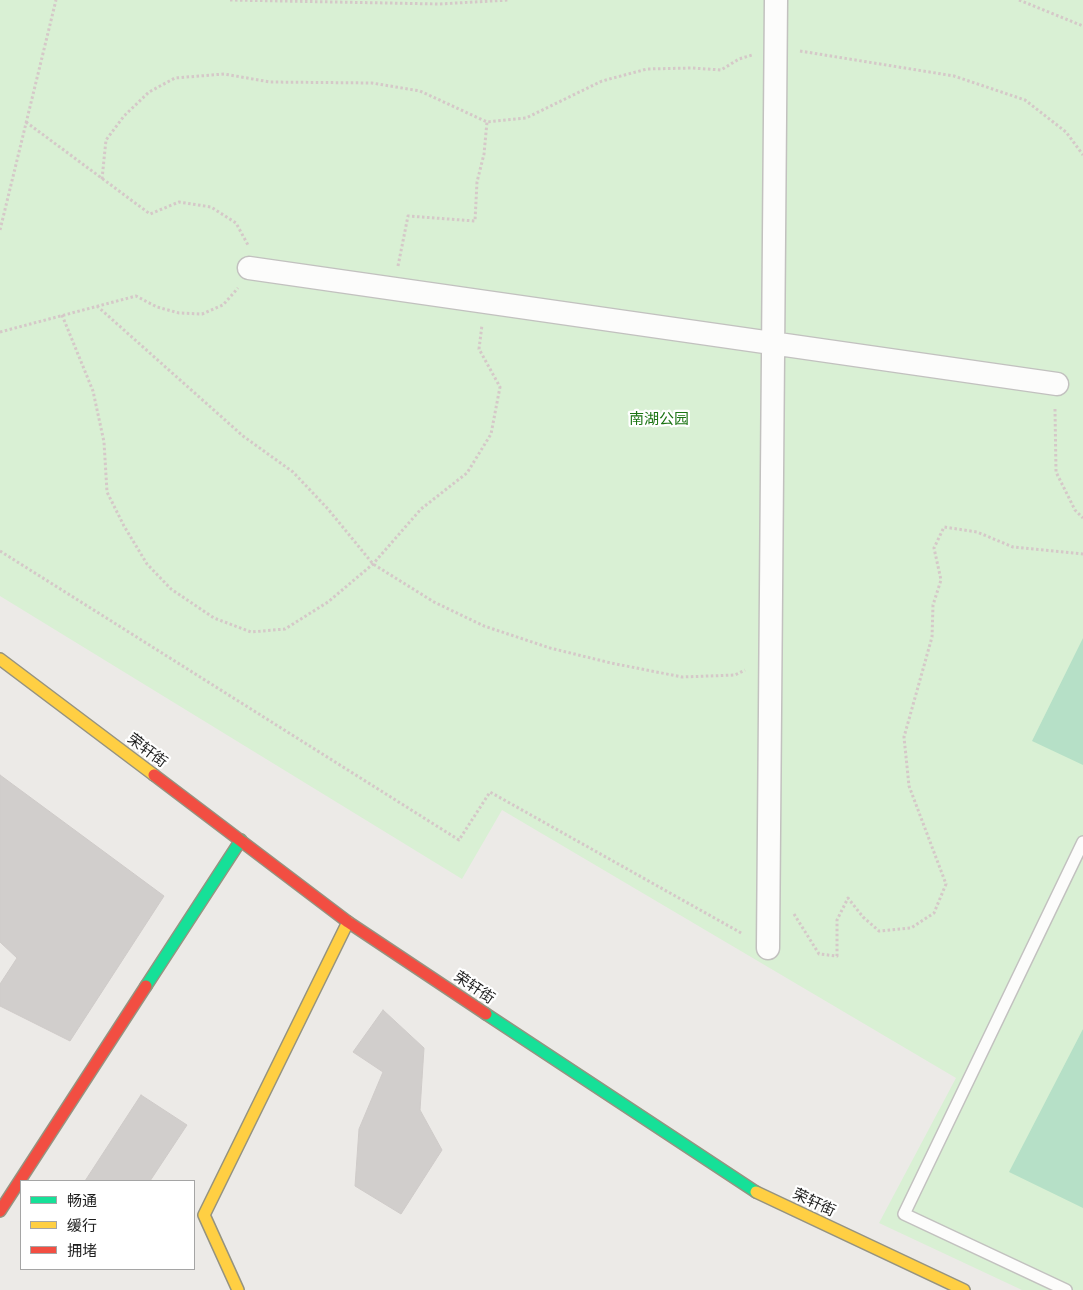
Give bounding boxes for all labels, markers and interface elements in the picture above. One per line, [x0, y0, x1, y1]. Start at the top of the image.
park label: 南湖公园 [629, 411, 689, 429]
street label: 荣轩街 [124, 730, 170, 772]
street label: 荣轩街 [450, 968, 498, 1008]
legend [20, 1180, 195, 1270]
street label: 荣轩街 [790, 1185, 838, 1221]
text: 畅通 [67, 1192, 97, 1210]
text: 缓行 [67, 1217, 97, 1235]
text: 拥堵 [67, 1242, 97, 1260]

